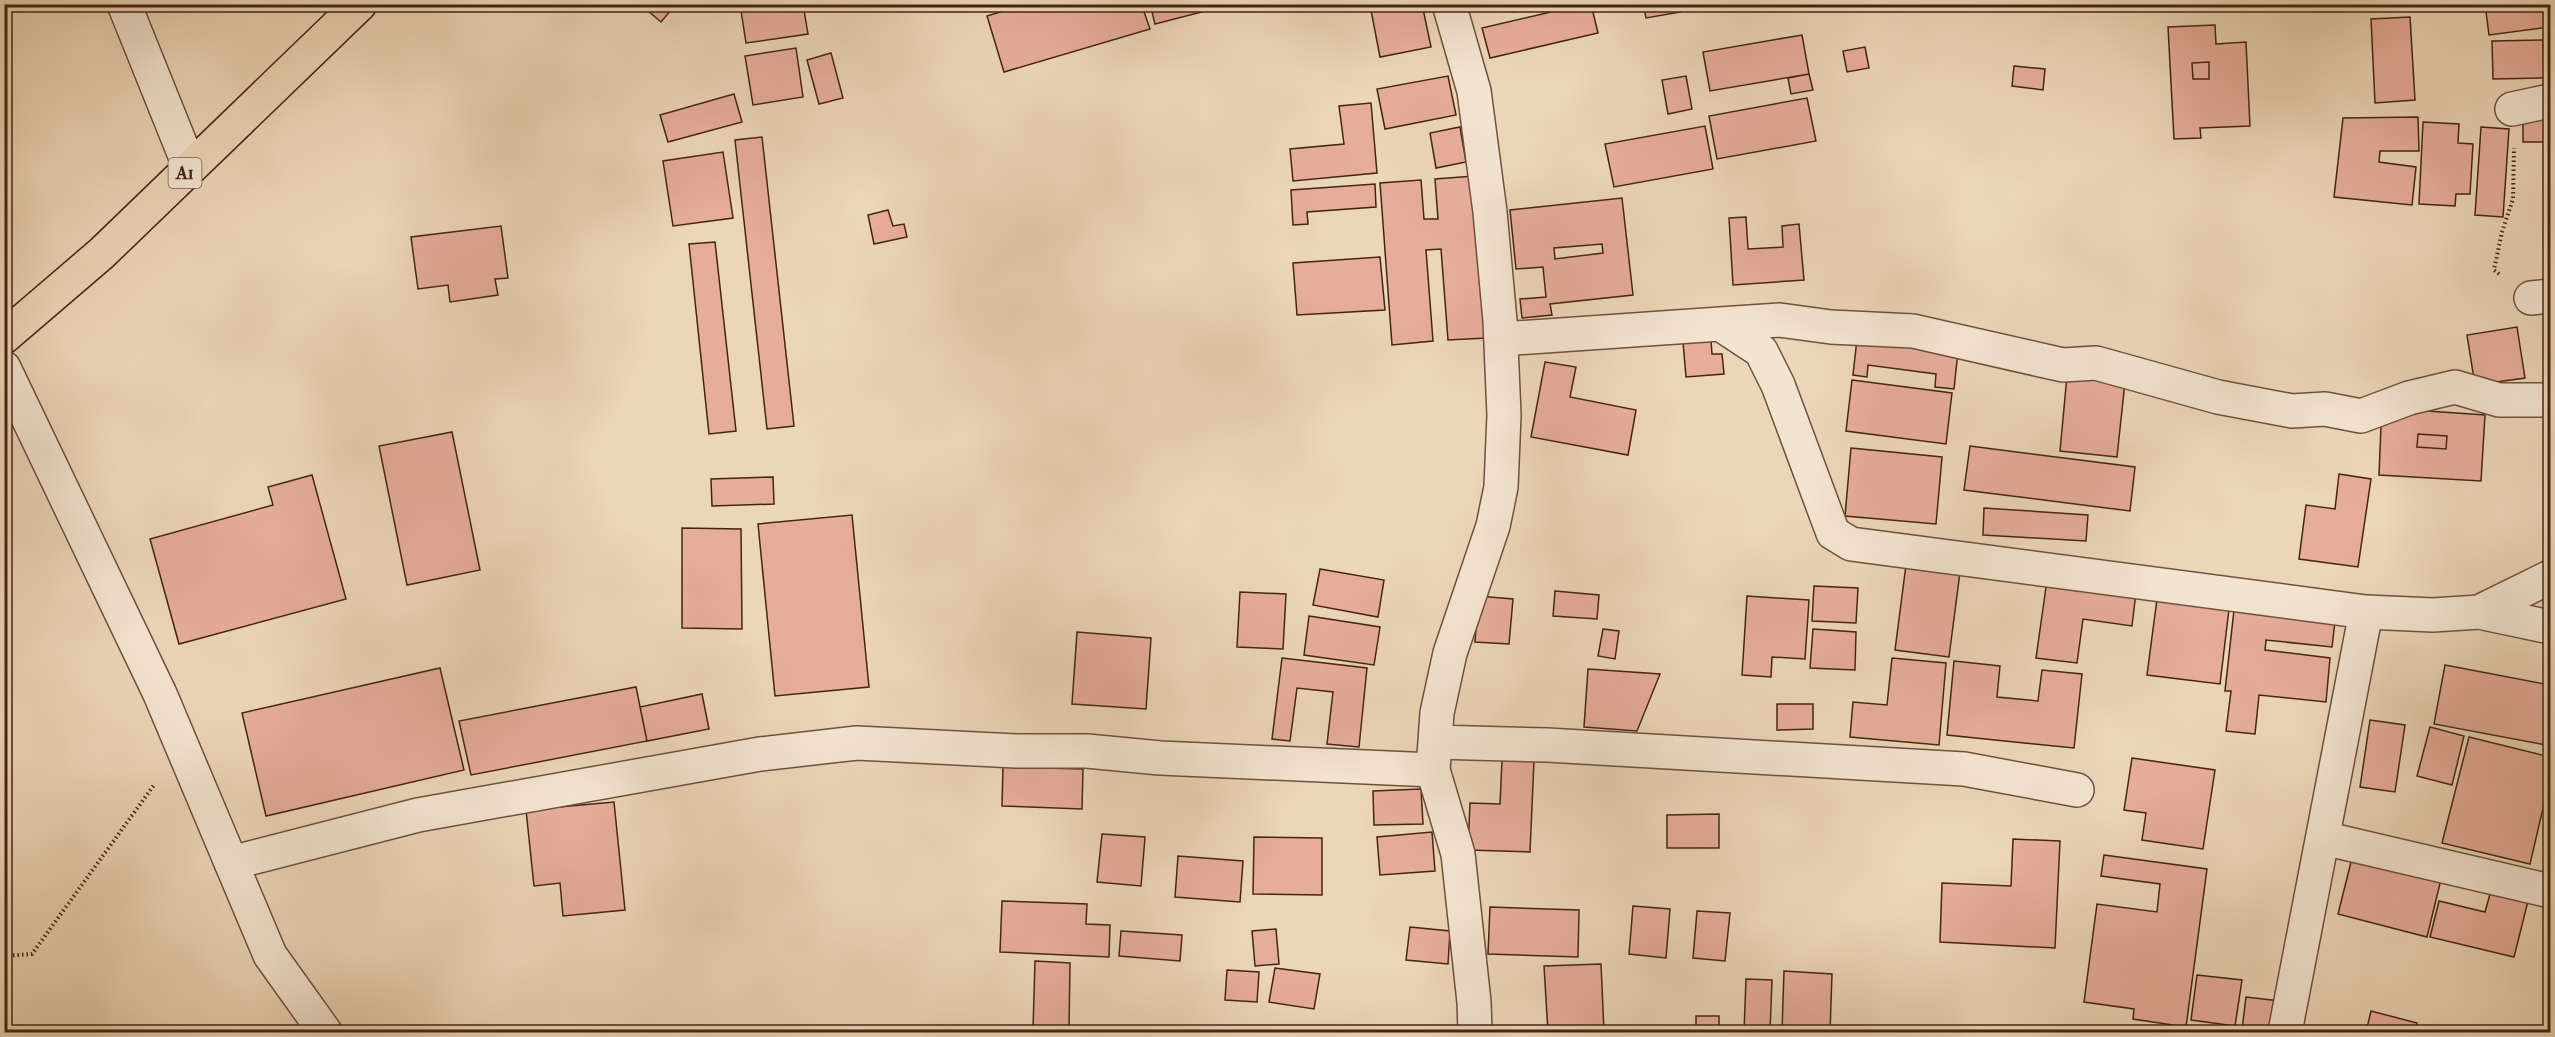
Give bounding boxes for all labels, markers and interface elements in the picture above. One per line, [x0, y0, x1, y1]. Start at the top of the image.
road number: A1 [168, 158, 201, 188]

